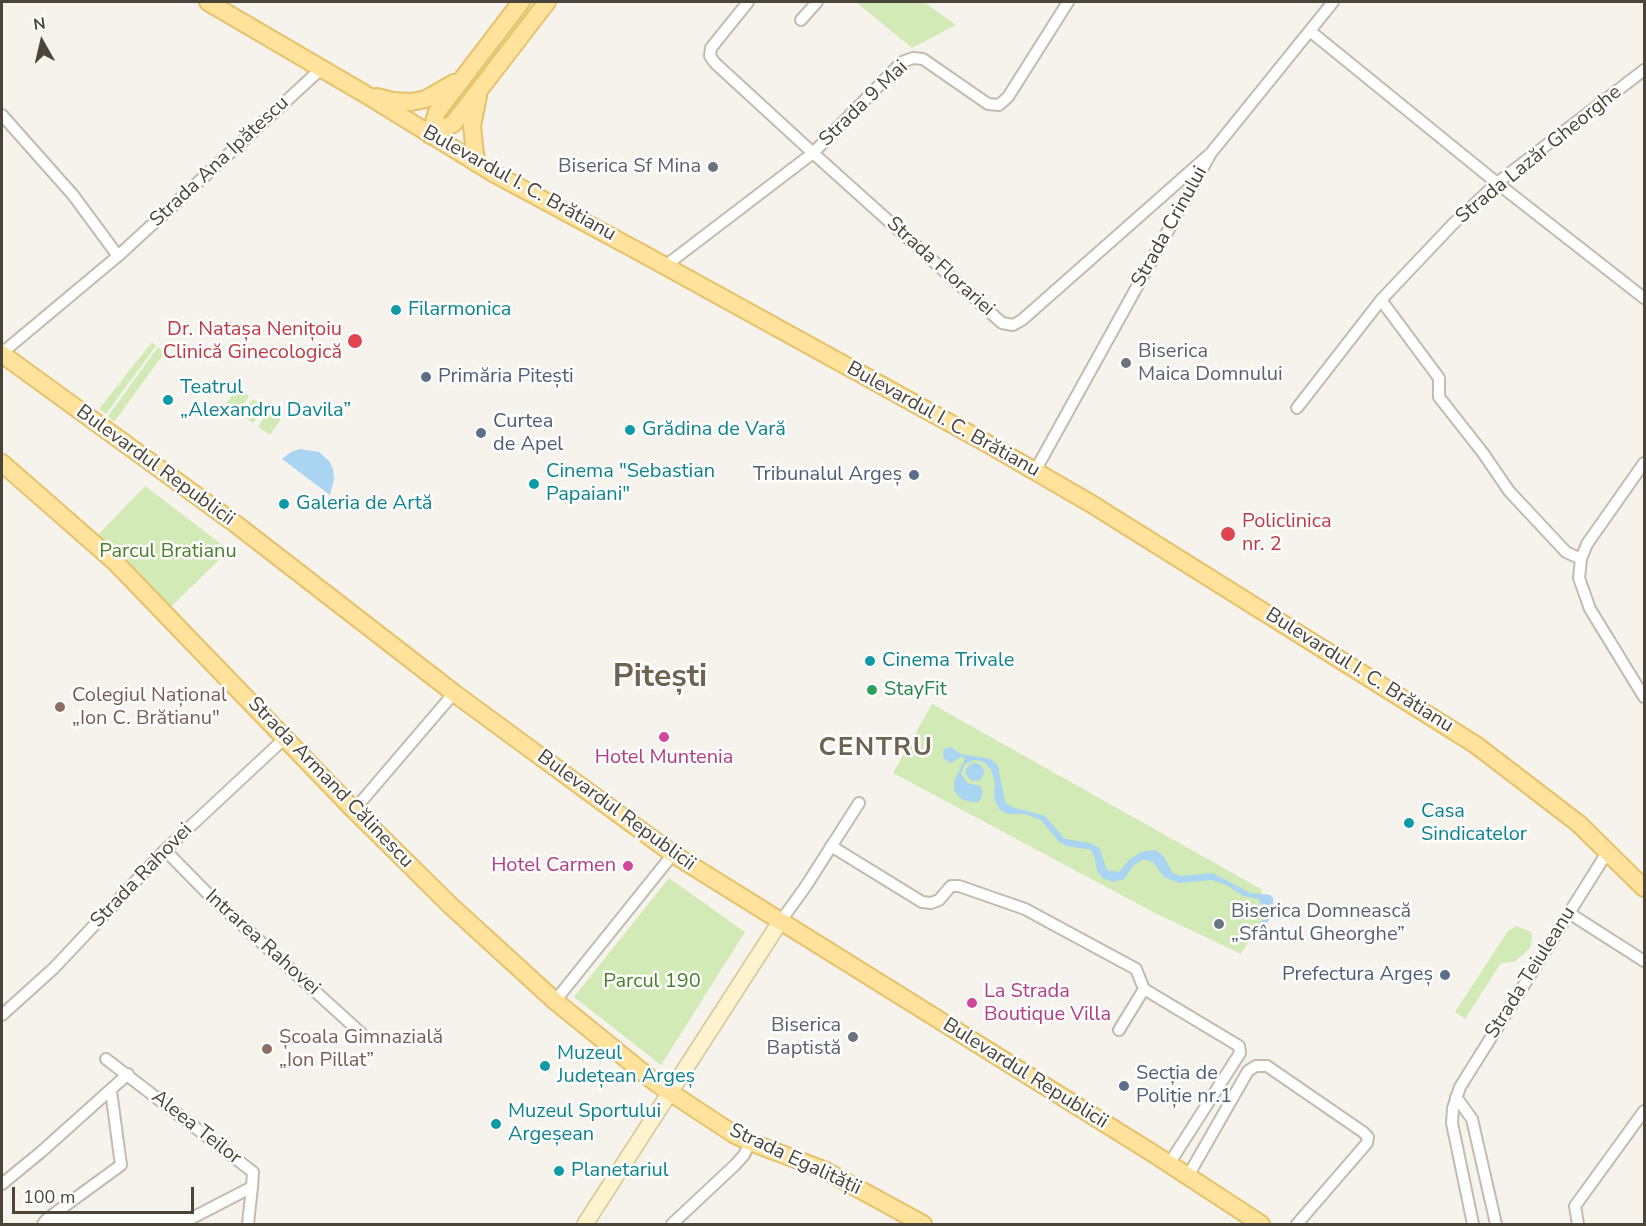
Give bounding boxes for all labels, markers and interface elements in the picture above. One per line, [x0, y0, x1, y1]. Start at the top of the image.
north arrow [12, 12, 72, 72]
text: N [32, 12, 47, 36]
street label: Strada 9 Mai [815, 56, 913, 152]
street label: Strada Lazăr Gheorghe [1451, 81, 1627, 229]
street label: Strada Ana Ipătescu [146, 91, 294, 233]
street label: Bulevardul I. C. Brătianu [418, 121, 620, 247]
place label: Biserica Sf Mina [558, 155, 701, 179]
marker: Biserica Sf Mina [706, 160, 720, 174]
street label: Strada Crinului [1127, 163, 1213, 291]
street label: Strada Florariei [881, 212, 999, 322]
place label: Filarmonica [408, 298, 511, 322]
marker: Filarmonica [389, 303, 403, 317]
place label: Dr. Natașa Nenițoiu Clinică Ginecologică [163, 318, 342, 365]
marker: Dr. Natașa Nenițoiu Clinică Ginecologică [346, 332, 364, 350]
place label: Biserica Maica Domnului [1138, 340, 1283, 387]
marker: Biserica Maica Domnului [1119, 356, 1133, 370]
street label: Bulevardul I. C. Brătianu [842, 357, 1044, 483]
place label: Primăria Pitești [438, 365, 574, 389]
marker: Primăria Pitești [419, 370, 433, 384]
place label: Teatrul „Alexandru Davila” [180, 376, 351, 423]
marker: Teatrul „Alexandru Davila” [161, 393, 175, 407]
street label: Bulevardul Republicii [71, 400, 239, 532]
place label: Curtea de Apel [493, 410, 563, 457]
place label: Grădina de Vară [642, 418, 786, 442]
marker: Grădina de Vară [623, 423, 637, 437]
marker: Curtea de Apel [474, 426, 488, 440]
place label: Cinema "Sebastian Papaiani" [546, 460, 715, 507]
place label: Tribunalul Argeș [753, 463, 902, 487]
marker: Tribunalul Argeș [907, 468, 921, 482]
marker: Cinema "Sebastian Papaiani" [527, 477, 541, 491]
place label: Galeria de Artă [296, 492, 432, 516]
marker: Galeria de Artă [277, 497, 291, 511]
place label: Policlinica nr. 2 [1242, 510, 1331, 557]
marker: Policlinica nr. 2 [1219, 525, 1237, 543]
park label: Parcul Bratianu [99, 540, 237, 564]
street label: Bulevardul I. C. Brătianu [1261, 603, 1457, 739]
place label: Cinema Trivale [882, 649, 1014, 673]
marker: Cinema Trivale [863, 654, 877, 668]
district label: Pitești [613, 659, 707, 697]
place label: StayFit [884, 678, 947, 702]
marker: StayFit [865, 683, 879, 697]
place label: Colegiul Național „Ion C. Brătianu" [72, 684, 227, 731]
street label: Strada Armand Călinescu [242, 693, 418, 873]
marker: Colegiul Național „Ion C. Brătianu" [53, 700, 67, 714]
marker: Hotel Muntenia [657, 730, 671, 744]
district label: CENTRU [819, 733, 933, 765]
street label: Bulevardul Republicii [532, 745, 700, 877]
place label: Hotel Muntenia [595, 746, 733, 770]
place label: Casa Sindicatelor [1421, 800, 1527, 847]
marker: Casa Sindicatelor [1402, 816, 1416, 830]
street label: Strada Rahovei [86, 819, 198, 933]
place label: Hotel Carmen [491, 854, 616, 878]
marker: Hotel Carmen [621, 859, 635, 873]
street label: Intrarea Rahovei [200, 885, 324, 1001]
place label: Biserica Domnească „Sfântul Gheorghe” [1231, 900, 1411, 947]
street label: Strada Teiuleanu [1481, 903, 1581, 1043]
marker: Biserica Domnească „Sfântul Gheorghe” [1212, 917, 1226, 931]
place label: Prefectura Argeș [1282, 963, 1433, 987]
marker: Prefectura Argeș [1438, 968, 1452, 982]
park label: Parcul 190 [603, 970, 701, 994]
place label: La Strada Boutique Villa [984, 980, 1111, 1027]
marker: La Strada Boutique Villa [965, 996, 979, 1010]
street label: Bulevardul Republicii [938, 1013, 1112, 1135]
place label: Biserica Baptistă [767, 1014, 841, 1061]
place label: Școala Gimnazială „Ion Pillat” [279, 1026, 443, 1073]
marker: Biserica Baptistă [846, 1030, 860, 1044]
marker: Școala Gimnazială „Ion Pillat” [260, 1042, 274, 1056]
place label: Muzeul Județean Argeș [557, 1042, 695, 1089]
marker: Muzeul Județean Argeș [538, 1059, 552, 1073]
place label: Secția de Poliție nr.1 [1136, 1062, 1232, 1109]
marker: Secția de Poliție nr.1 [1117, 1079, 1131, 1093]
street label: Aleea Teilor [146, 1086, 246, 1170]
place label: Muzeul Sportului Argeșean [508, 1100, 661, 1147]
marker: Muzeul Sportului Argeșean [489, 1117, 503, 1131]
street label: Strada Egalității [725, 1119, 865, 1201]
place label: Planetariul [571, 1159, 669, 1183]
marker: Planetariul [552, 1164, 566, 1178]
scale bar [15, 1175, 196, 1213]
text: 100 m [23, 1185, 75, 1209]

